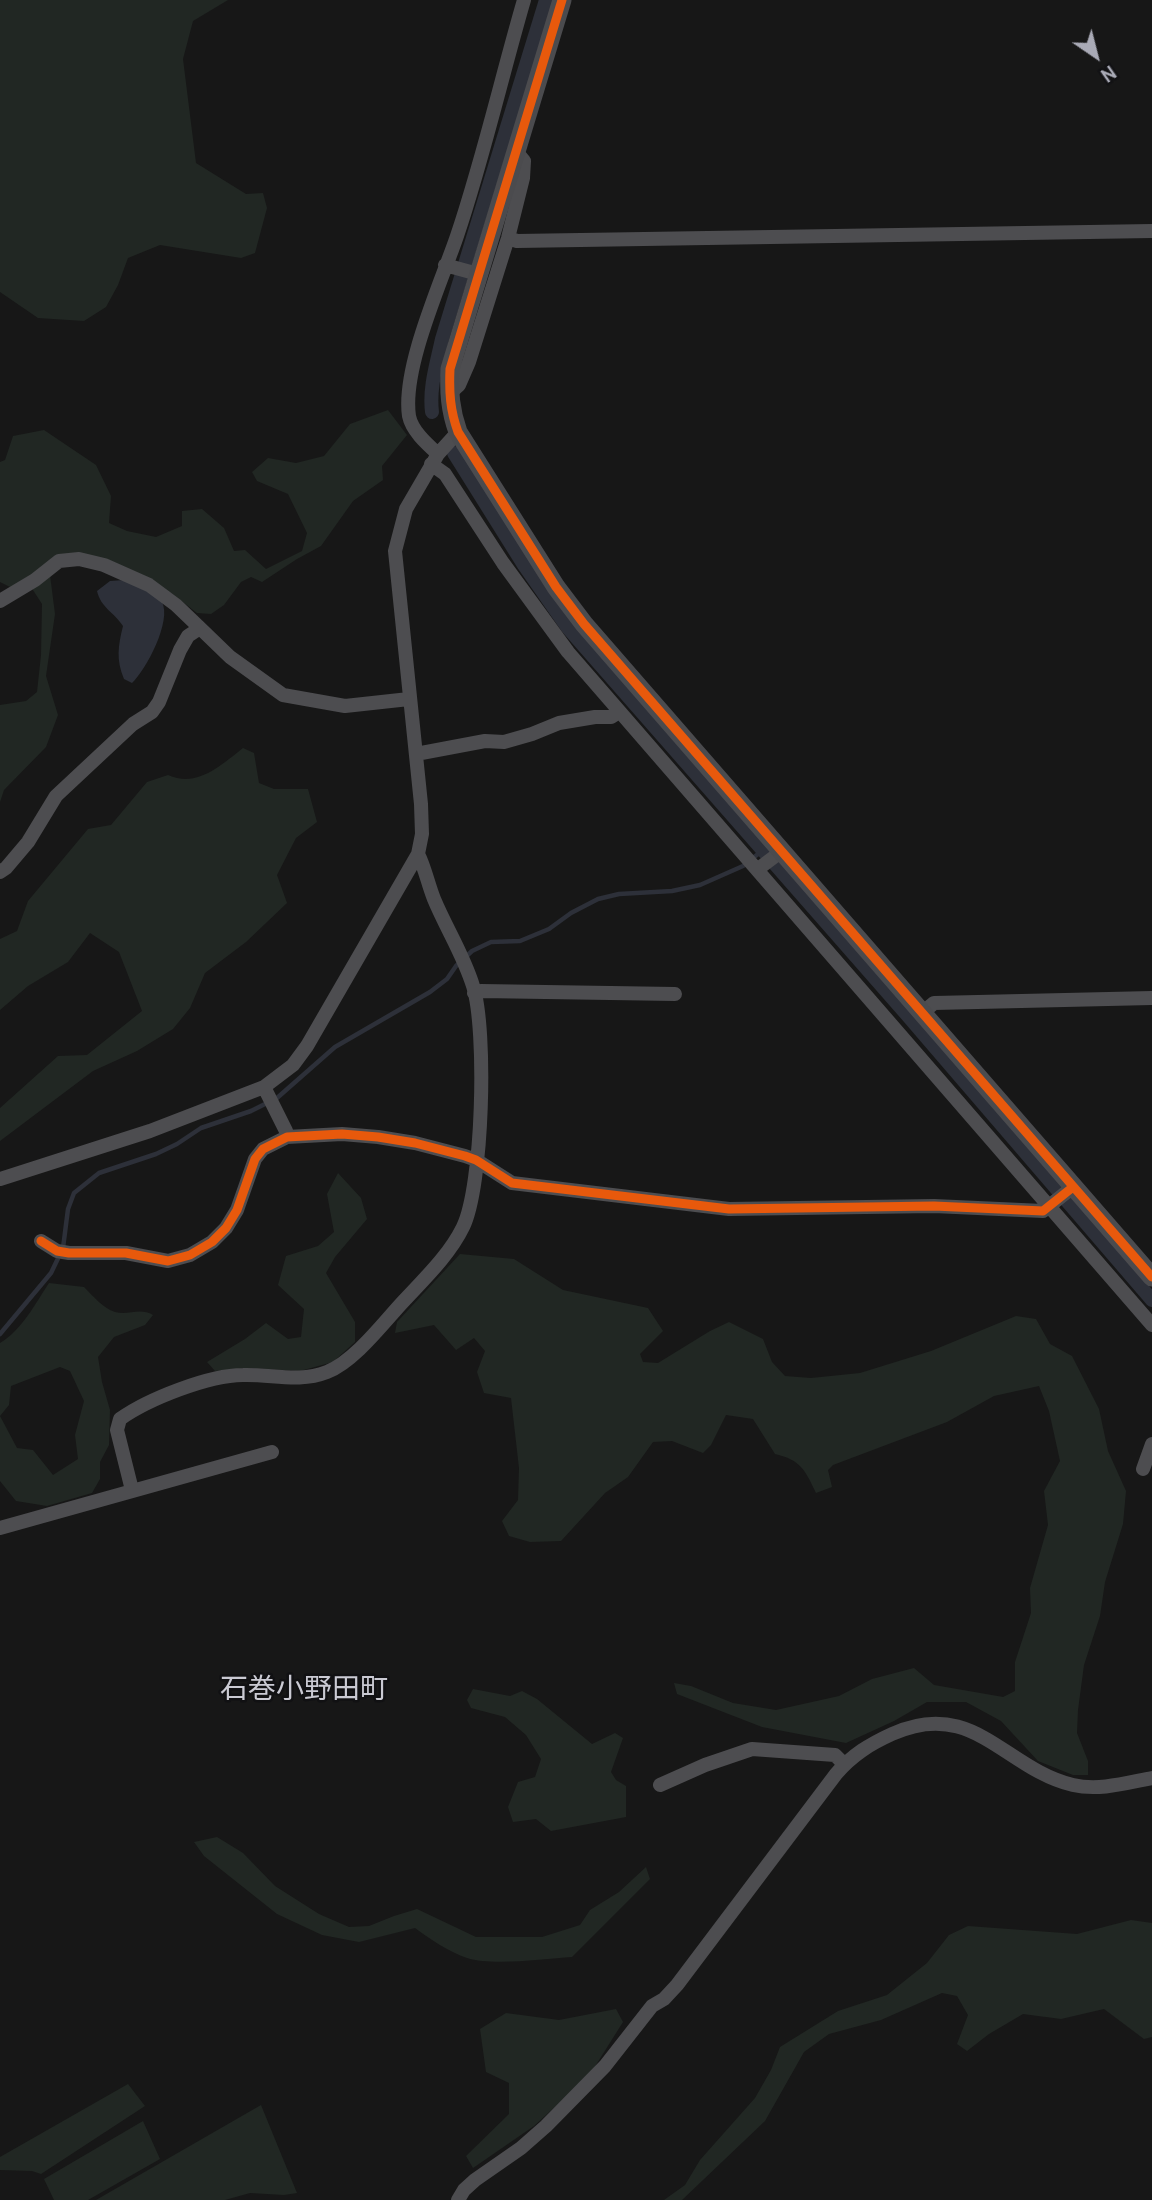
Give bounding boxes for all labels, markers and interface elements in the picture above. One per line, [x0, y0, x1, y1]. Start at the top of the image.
north arrow [1061, 21, 1131, 91]
text: N [1096, 60, 1120, 87]
district label: 石巻小野田町 [220, 1673, 388, 1707]

